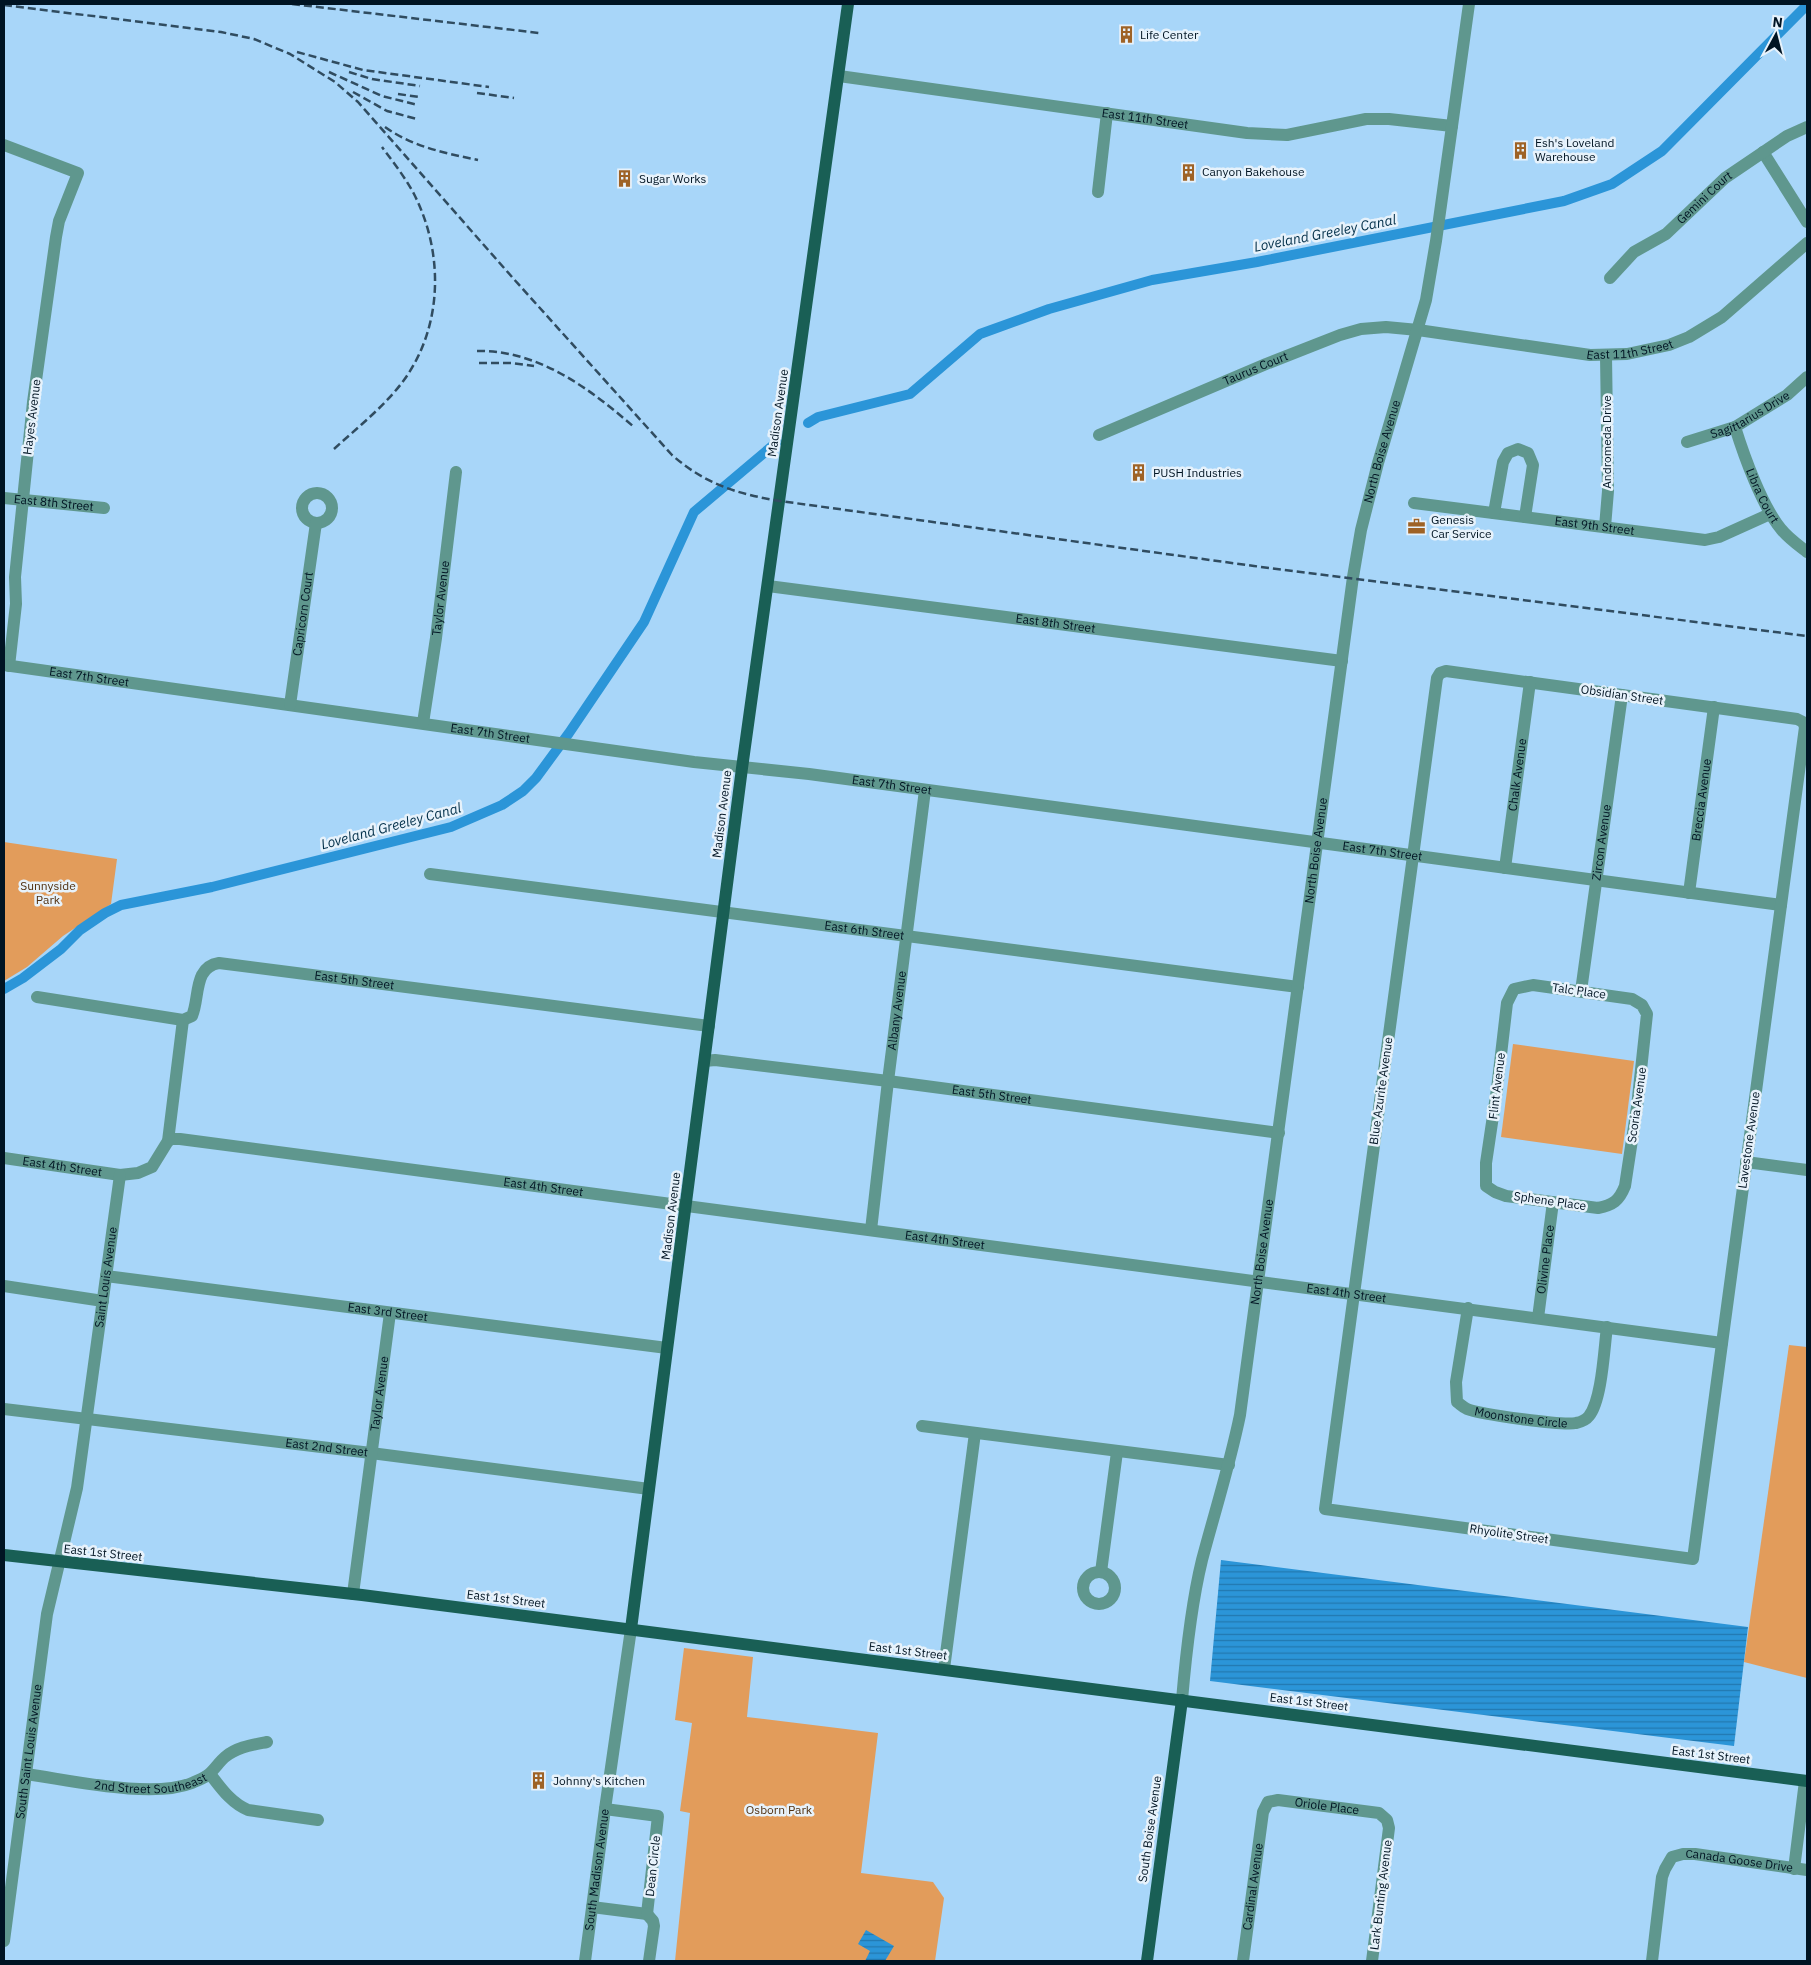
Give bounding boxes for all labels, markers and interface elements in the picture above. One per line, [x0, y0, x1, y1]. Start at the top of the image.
north arrow [1751, 10, 1801, 60]
text: N [1771, 13, 1784, 32]
building icon: Life Center [1116, 25, 1136, 45]
place label: Life Center [1140, 27, 1199, 42]
street label: East 11th Street [1101, 105, 1189, 132]
place label: Esh's Loveland Warehouse [1535, 135, 1614, 164]
building icon: Esh's Loveland Warehouse [1511, 140, 1531, 160]
building icon: Canyon Bakehouse [1178, 162, 1198, 182]
place label: Canyon Bakehouse [1202, 164, 1305, 179]
street label: Gemini Court [1673, 167, 1735, 227]
building icon: Sugar Works [615, 169, 635, 189]
place label: Sugar Works [639, 171, 707, 186]
water label: Loveland Greeley Canal [1252, 210, 1398, 256]
street label: East 11th Street [1585, 336, 1675, 362]
street label: Taurus Court [1221, 348, 1290, 388]
street label: Madison Avenue [764, 368, 791, 458]
street label: Hayes Avenue [19, 378, 44, 456]
street label: Sagittarius Drive [1708, 387, 1793, 441]
street label: Andromeda Drive [1599, 395, 1614, 489]
street label: North Boise Avenue [1360, 398, 1403, 505]
building icon: PUSH Industries [1129, 463, 1149, 483]
place label: PUSH Industries [1153, 465, 1242, 480]
street label: Libra Court [1743, 466, 1782, 526]
street label: East 8th Street [13, 491, 95, 514]
place label: Genesis Car Service [1431, 512, 1492, 541]
street label: East 9th Street [1554, 513, 1635, 538]
office icon: Genesis Car Service [1407, 517, 1427, 537]
street label: Taylor Avenue [428, 559, 452, 637]
street label: Capricorn Court [289, 571, 316, 657]
street label: East 8th Street [1015, 610, 1096, 636]
street label: East 7th Street [48, 663, 130, 689]
street label: Obsidian Street [1580, 681, 1664, 708]
street label: East 7th Street [449, 720, 531, 746]
street label: Chalk Avenue [1505, 737, 1529, 812]
street label: Breccia Avenue [1688, 757, 1714, 842]
street label: Madison Avenue [709, 769, 734, 859]
street label: East 7th Street [851, 772, 933, 797]
street label: North Boise Avenue [1301, 796, 1330, 904]
water label: Loveland Greeley Canal [319, 799, 463, 853]
street label: Zircon Avenue [1588, 803, 1614, 881]
street label: East 7th Street [1342, 838, 1423, 864]
park label: Sunnyside Park [20, 878, 76, 907]
street label: East 6th Street [824, 917, 905, 943]
street label: East 5th Street [314, 967, 395, 992]
street label: Albany Avenue [884, 969, 909, 1051]
street label: Talc Place [1551, 979, 1607, 1002]
street label: Blue Azurite Avenue [1366, 1036, 1396, 1146]
street label: Flint Avenue [1485, 1051, 1508, 1120]
street label: Scoria Avenue [1624, 1066, 1649, 1144]
street label: East 5th Street [951, 1082, 1033, 1107]
street label: Lavestone Avenue [1734, 1090, 1763, 1189]
street label: East 4th Street [22, 1153, 103, 1179]
street label: Madison Avenue [658, 1171, 683, 1261]
street label: East 4th Street [503, 1174, 584, 1199]
street label: Sphene Place [1513, 1188, 1588, 1213]
street label: North Boise Avenue [1247, 1198, 1276, 1306]
street label: Olivine Place [1533, 1224, 1557, 1295]
street label: Saint Louis Avenue [91, 1225, 120, 1329]
street label: East 4th Street [904, 1227, 986, 1252]
street label: East 4th Street [1306, 1280, 1387, 1306]
street label: East 3rd Street [347, 1299, 429, 1324]
street label: Taylor Avenue [366, 1355, 391, 1432]
street label: Moonstone Circle [1473, 1403, 1568, 1431]
street label: East 2nd Street [285, 1435, 369, 1460]
street label: Rhyolite Street [1469, 1521, 1550, 1546]
street label: East 1st Street [63, 1541, 143, 1564]
street label: East 1st Street [466, 1586, 546, 1611]
street label: East 1st Street [868, 1638, 948, 1663]
street label: South Saint Louis Avenue [12, 1683, 45, 1820]
street label: East 1st Street [1269, 1689, 1349, 1714]
street label: East 1st Street [1671, 1742, 1751, 1767]
street label: 2nd Street Southeast [93, 1769, 209, 1796]
building icon: Johnny's Kitchen [529, 1771, 549, 1791]
place label: Johnny's Kitchen [553, 1773, 645, 1788]
street label: South Boise Avenue [1135, 1774, 1164, 1883]
street label: Oriole Place [1294, 1794, 1360, 1817]
park label: Osborn Park [746, 1802, 813, 1817]
street label: South Madison Avenue [581, 1807, 612, 1932]
street label: Dean Circle [642, 1834, 663, 1897]
street label: Lark Bunting Avenue [1366, 1839, 1395, 1951]
street label: Cardinal Avenue [1239, 1842, 1266, 1931]
street label: Canada Goose Drive [1685, 1846, 1794, 1875]

